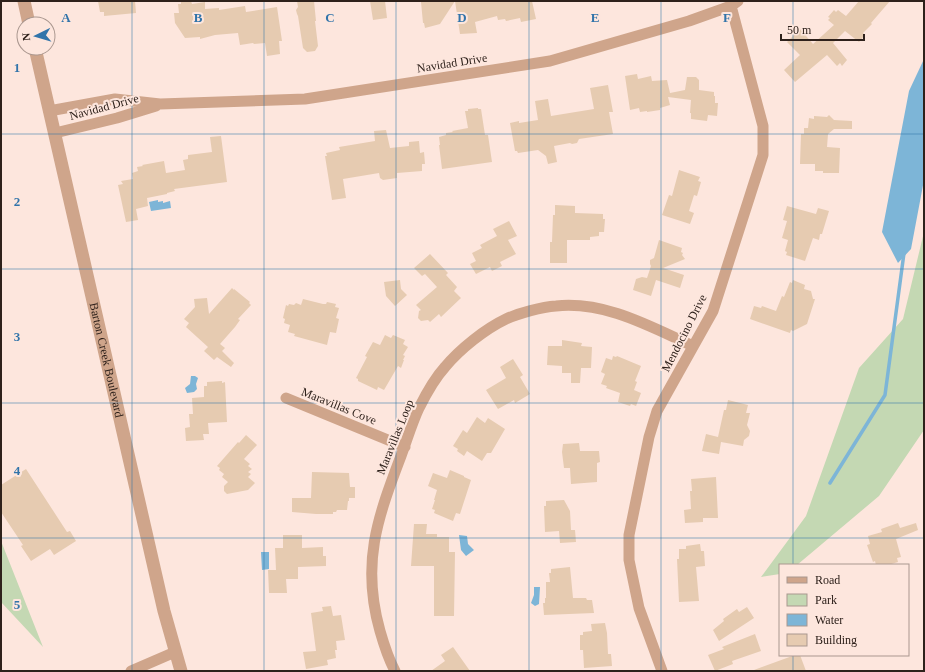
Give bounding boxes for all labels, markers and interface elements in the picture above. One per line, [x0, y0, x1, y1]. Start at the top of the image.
text: A [61, 10, 71, 25]
text: B [194, 10, 203, 25]
text: C [325, 10, 335, 25]
text: D [457, 10, 467, 25]
text: E [591, 10, 599, 25]
text: F [723, 10, 731, 25]
north arrow [16, 16, 56, 56]
scale bar [781, 16, 864, 42]
text: 50 m [787, 23, 812, 37]
text: N [20, 32, 32, 41]
street label: Navidad Drive [416, 51, 488, 75]
text: 1 [14, 60, 20, 75]
street label: Navidad Drive [68, 91, 140, 123]
text: 2 [14, 194, 20, 209]
street label: Mendocino Drive [658, 292, 710, 374]
street label: Barton Creek Boulevard [87, 301, 126, 419]
text: 3 [14, 329, 21, 344]
street label: Maravillas Cove [299, 385, 379, 427]
street label: Maravillas Loop [374, 397, 416, 477]
text: 4 [14, 463, 21, 478]
legend [779, 564, 909, 656]
text: Road [815, 573, 840, 587]
text: Park [815, 593, 837, 607]
text: 5 [14, 597, 21, 612]
text: Water [815, 613, 843, 627]
text: Building [815, 633, 857, 647]

